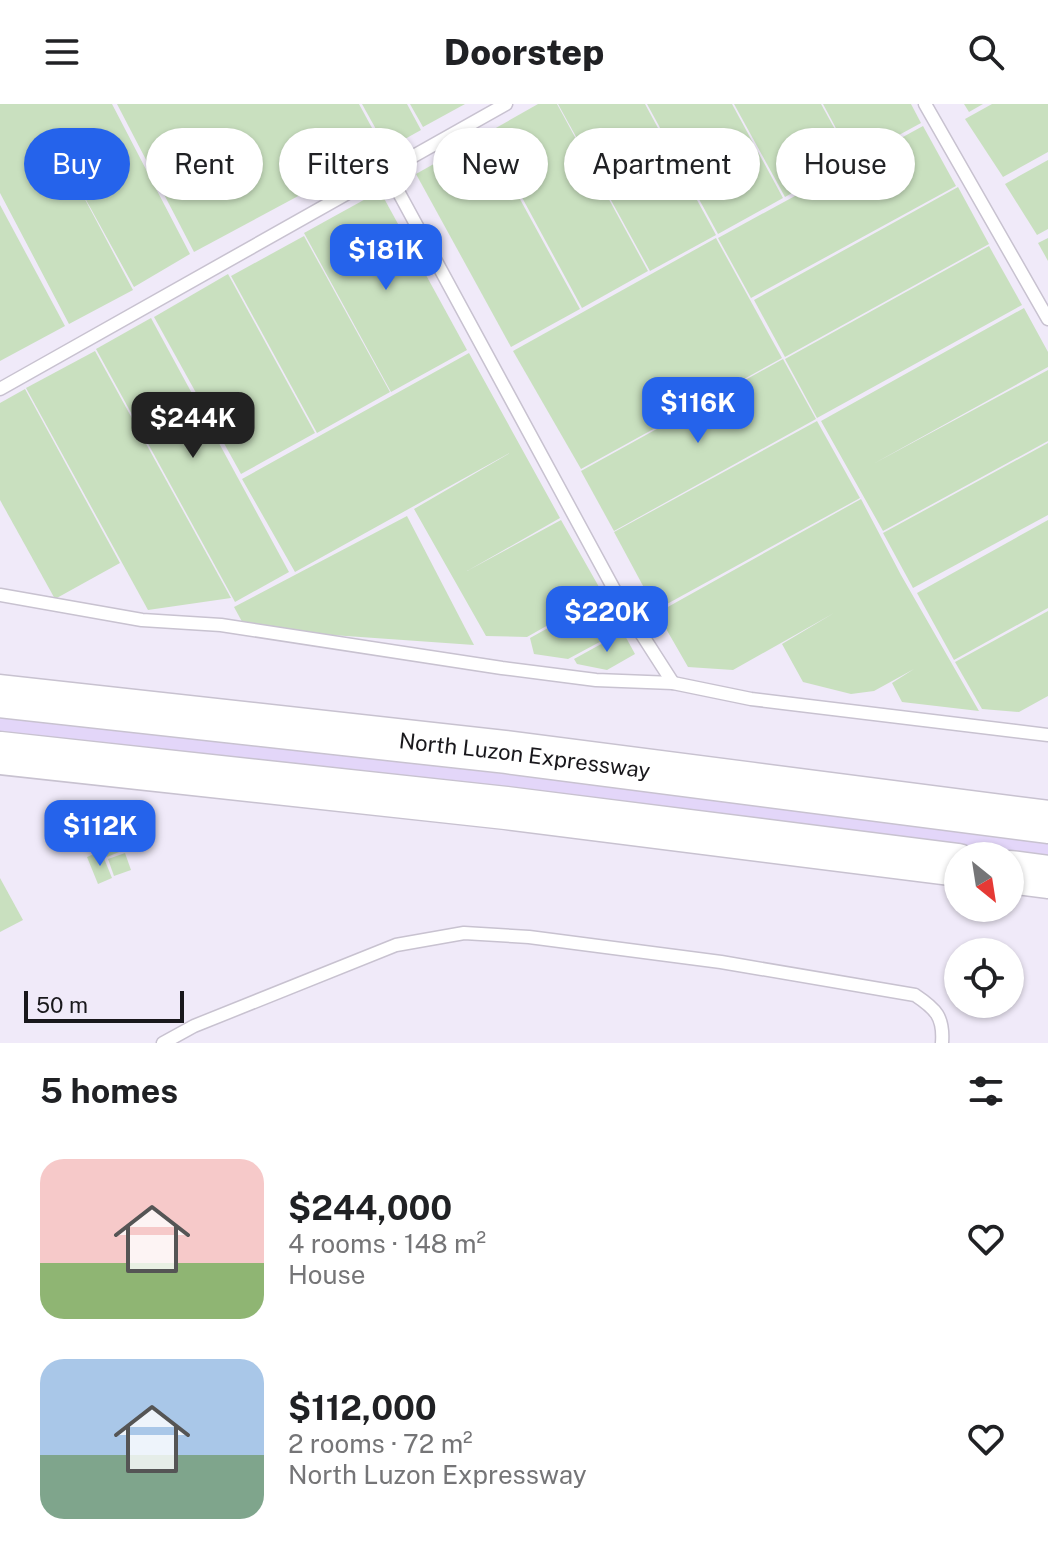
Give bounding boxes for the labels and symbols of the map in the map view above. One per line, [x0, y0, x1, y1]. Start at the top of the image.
pin: $181K [330, 224, 442, 292]
pin: $116K [642, 377, 754, 445]
pin: $244K [137, 392, 249, 460]
pin: $220K [551, 586, 663, 654]
street label: North Luzon Expressway [398, 727, 652, 784]
pin: $112K [44, 800, 156, 868]
north arrow [944, 842, 1024, 922]
scale bar [24, 987, 184, 1023]

